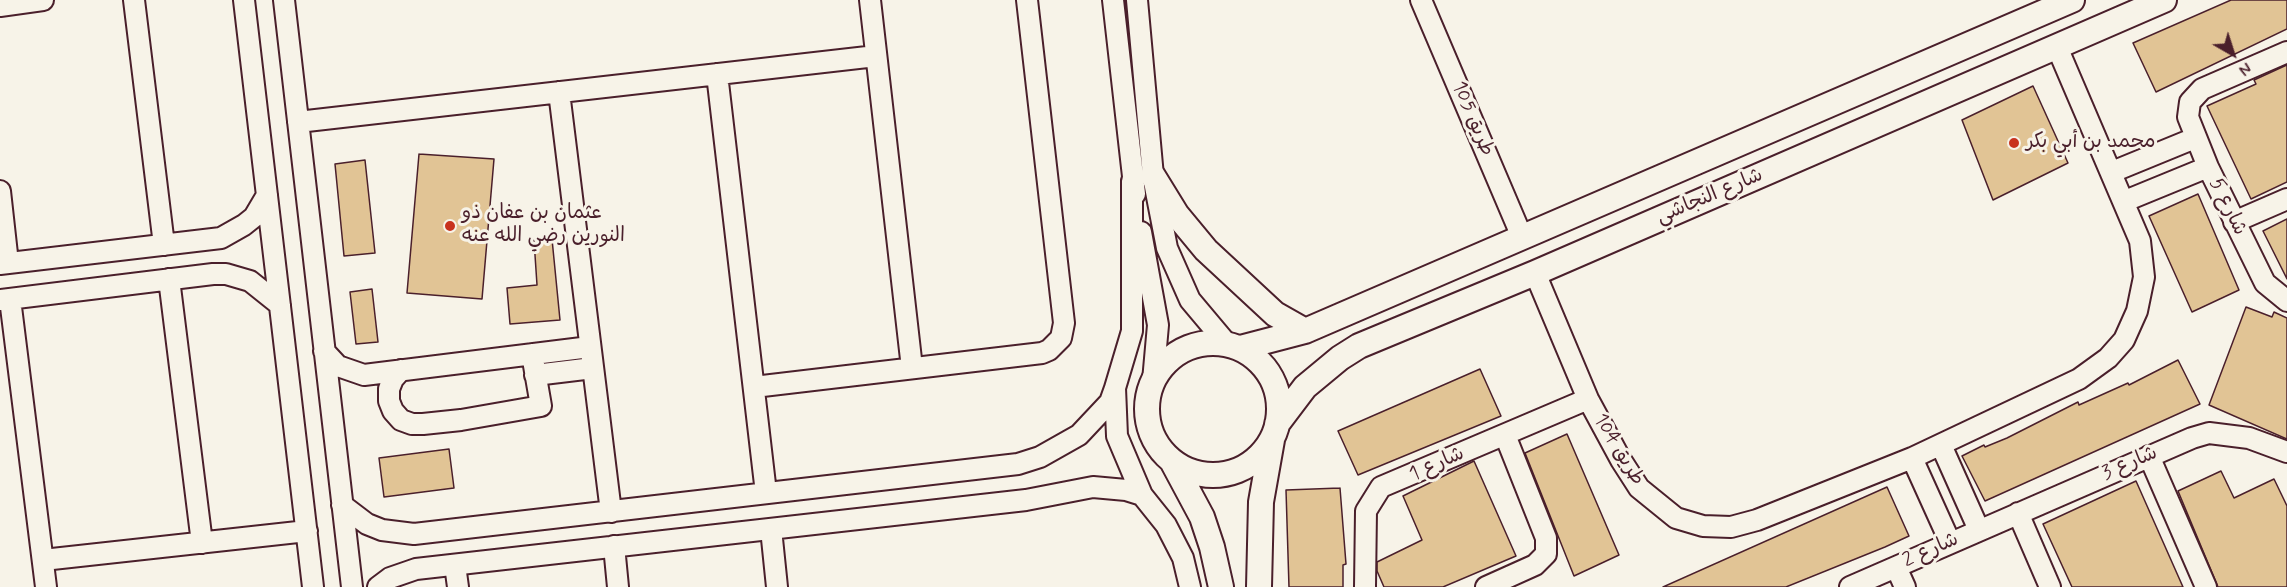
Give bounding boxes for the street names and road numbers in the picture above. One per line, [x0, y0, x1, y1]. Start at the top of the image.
street label: طريق 105 [1446, 78, 1498, 160]
street label: شارع النجاشي [1653, 164, 1767, 230]
street label: شارع 5 [2203, 174, 2251, 240]
street label: طريق 104 [1587, 410, 1649, 490]
street label: شارع 1 [1406, 442, 1468, 488]
street label: شارع 3 [2099, 442, 2161, 486]
street label: شارع 2 [1899, 528, 1963, 574]

